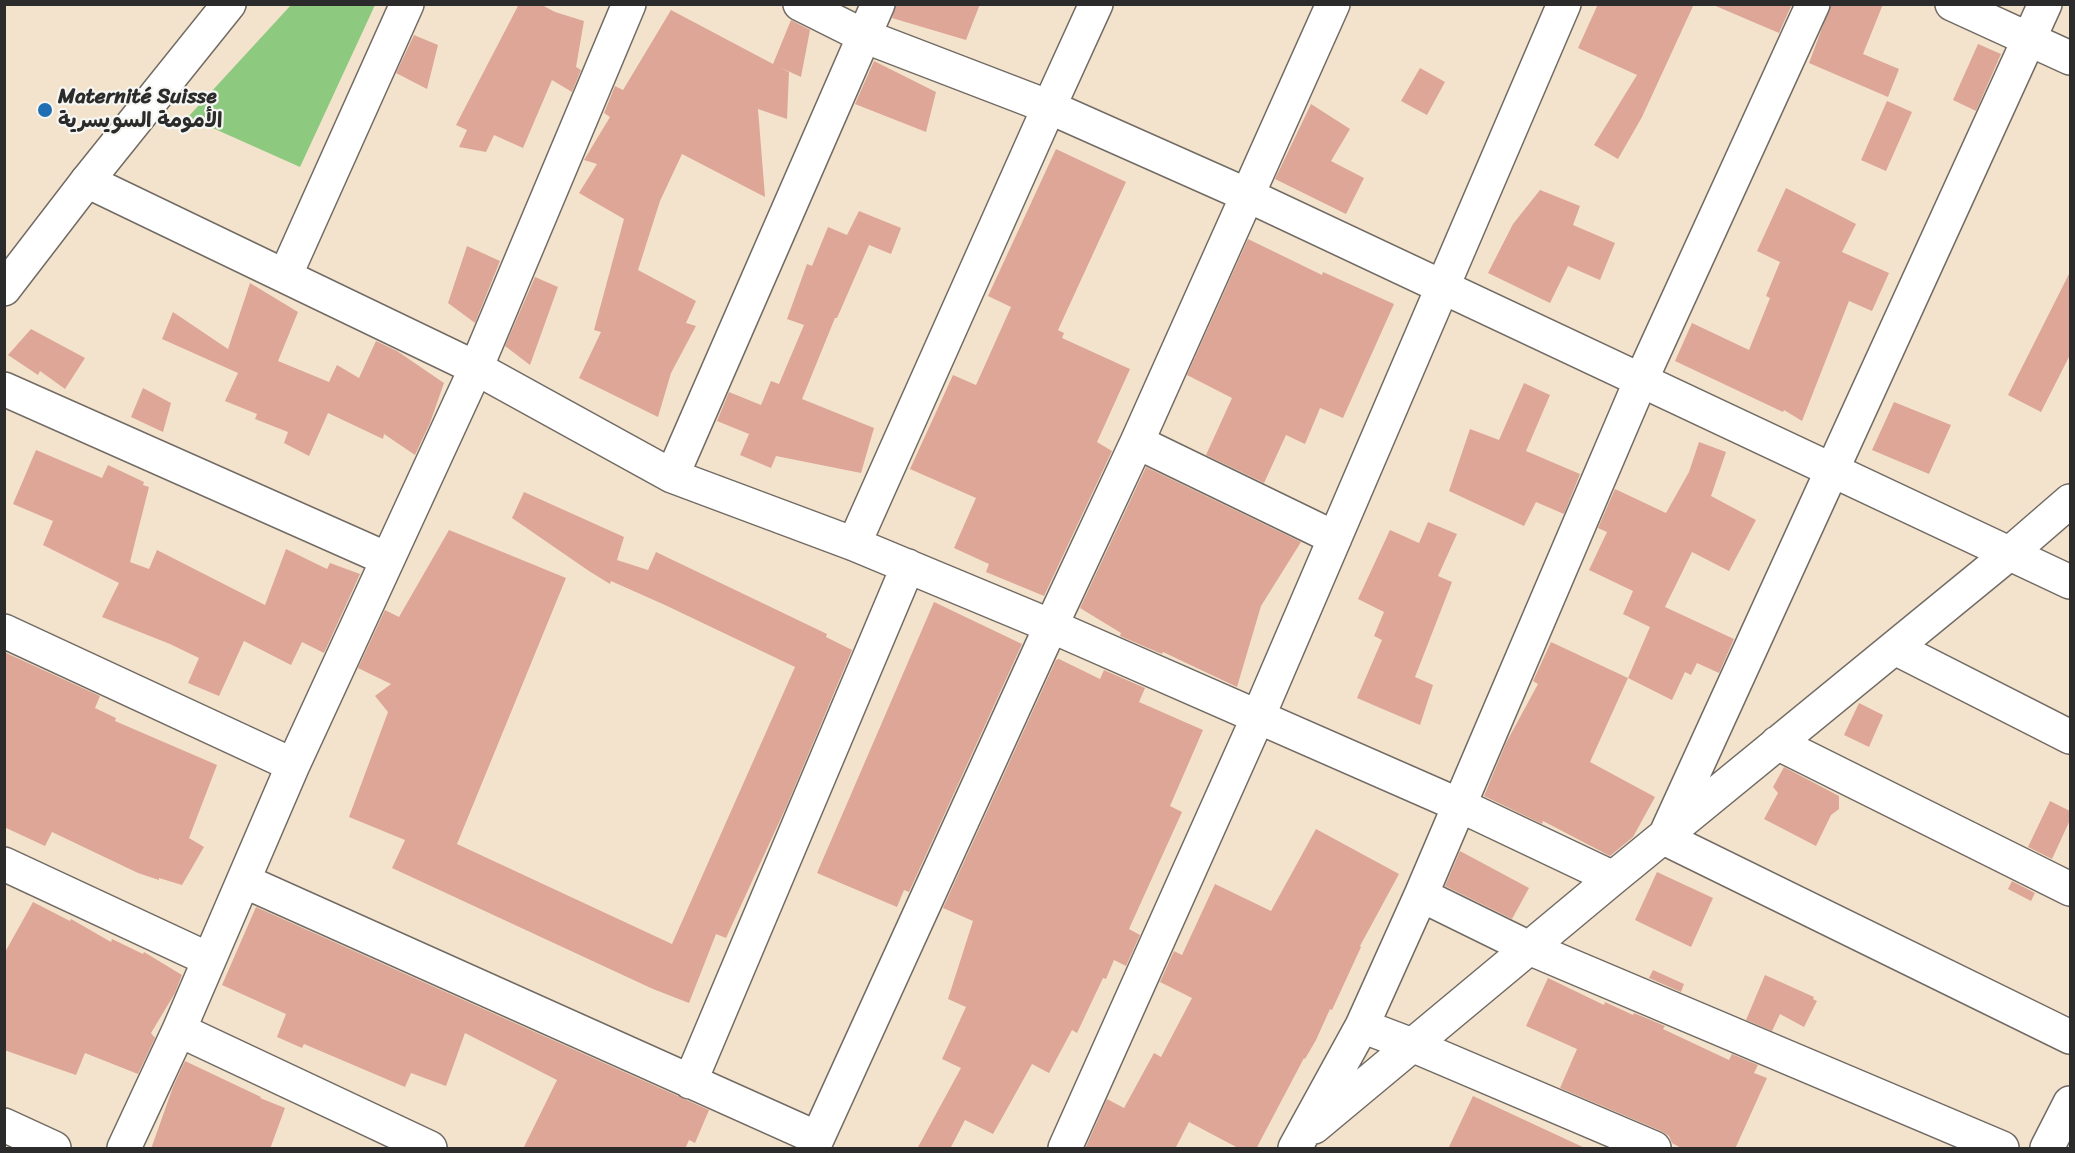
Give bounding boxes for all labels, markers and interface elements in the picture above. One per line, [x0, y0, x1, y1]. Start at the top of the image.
place label: Maternité Suisse الأمومة السويسرية [58, 85, 222, 135]
marker: Maternité Suisse الأمومة السويسرية [36, 101, 54, 119]

